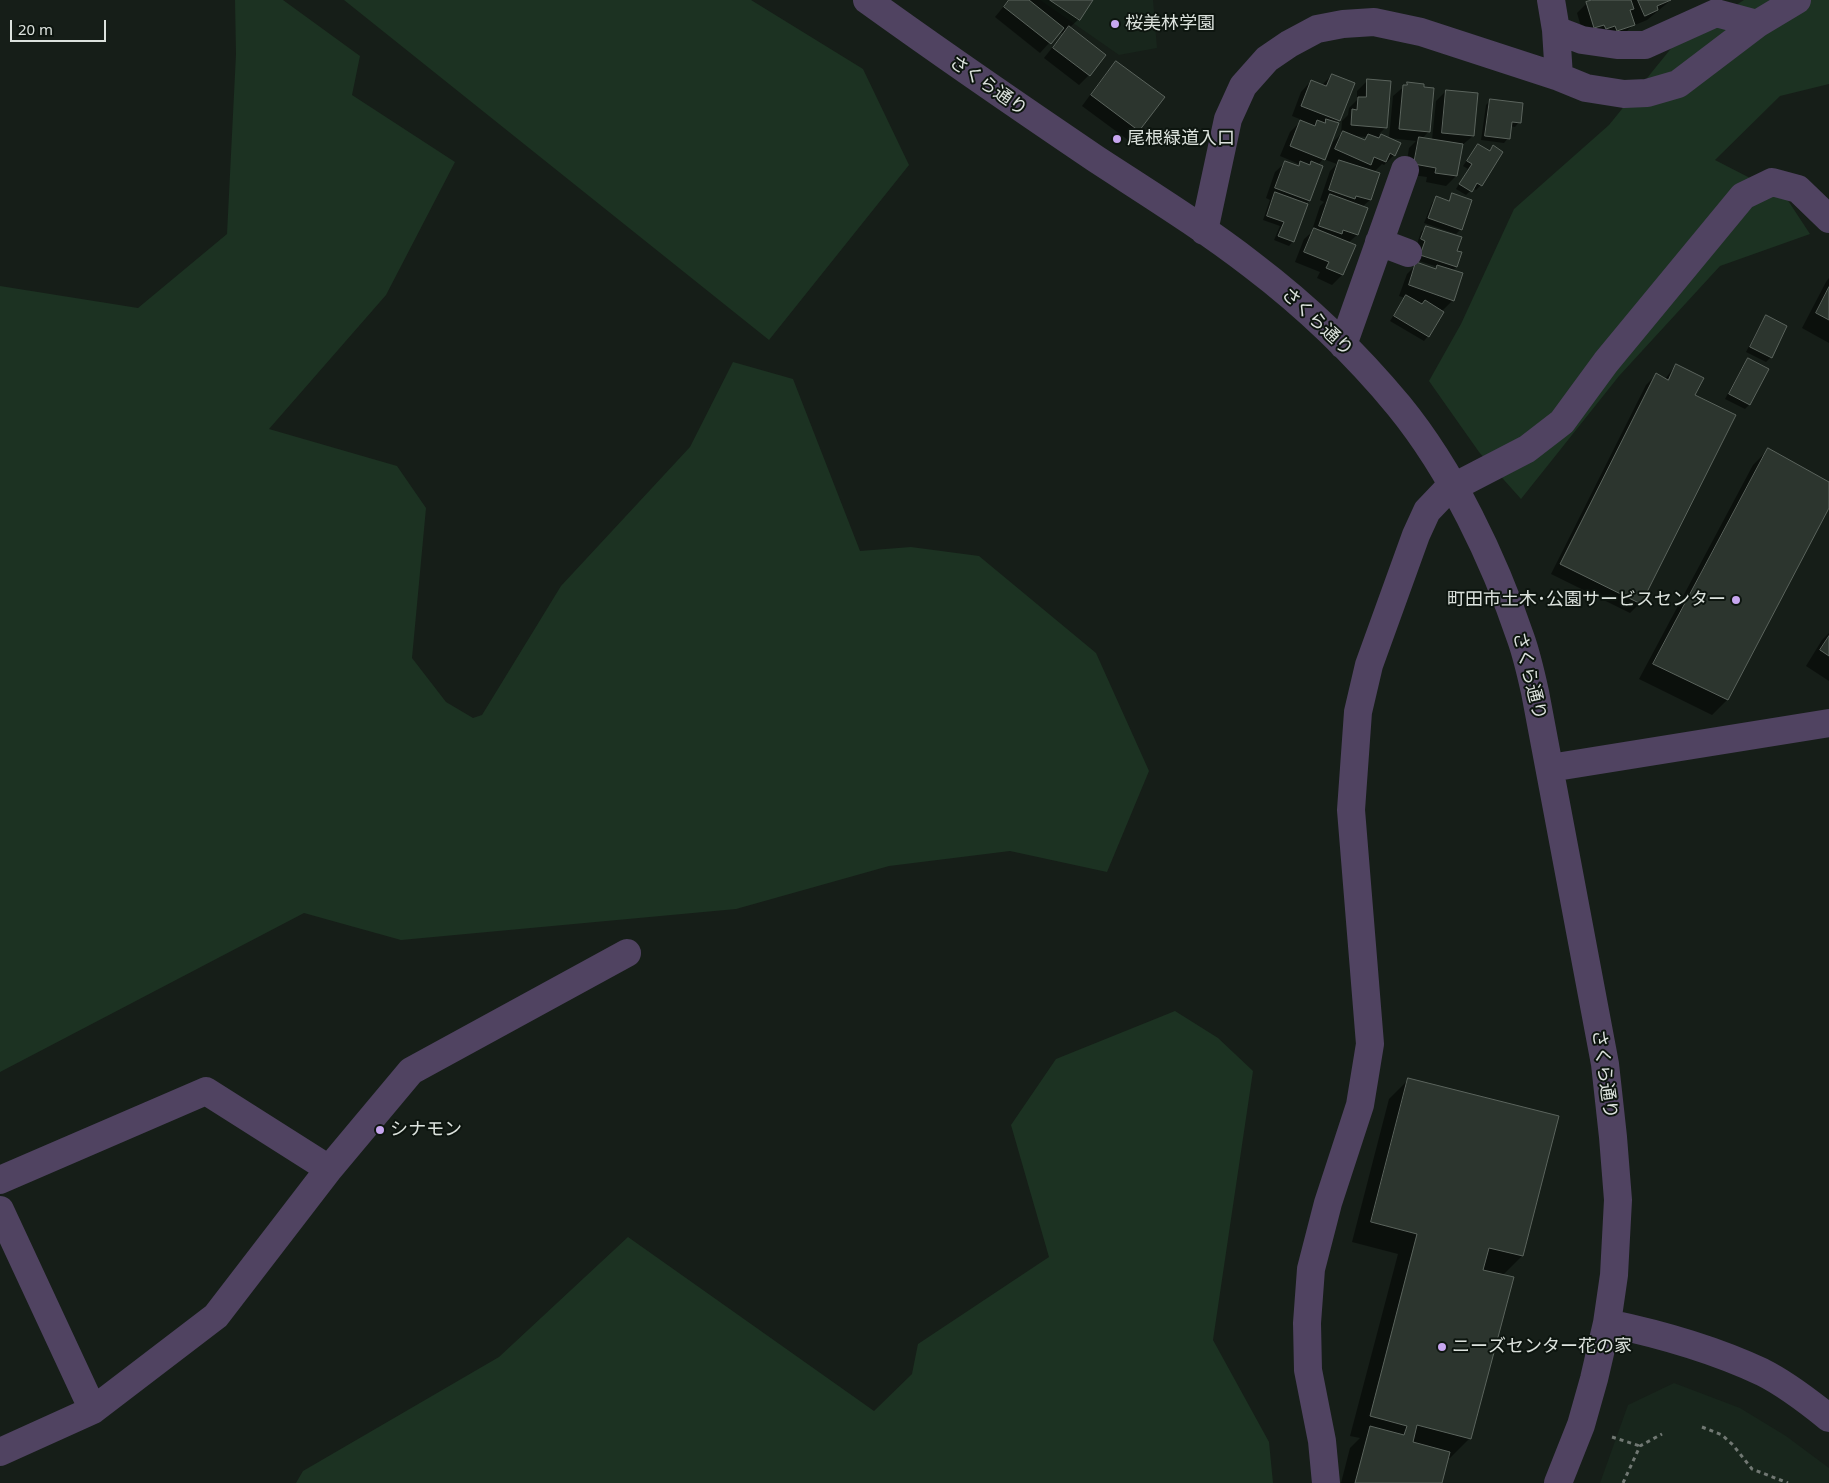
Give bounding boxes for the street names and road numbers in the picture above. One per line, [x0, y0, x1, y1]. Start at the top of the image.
street label: さくら通り [945, 51, 1031, 121]
street label: さくら通り [1277, 283, 1357, 361]
street label: さくら通り [1508, 630, 1550, 722]
street label: さくら通り [1587, 1028, 1621, 1120]

